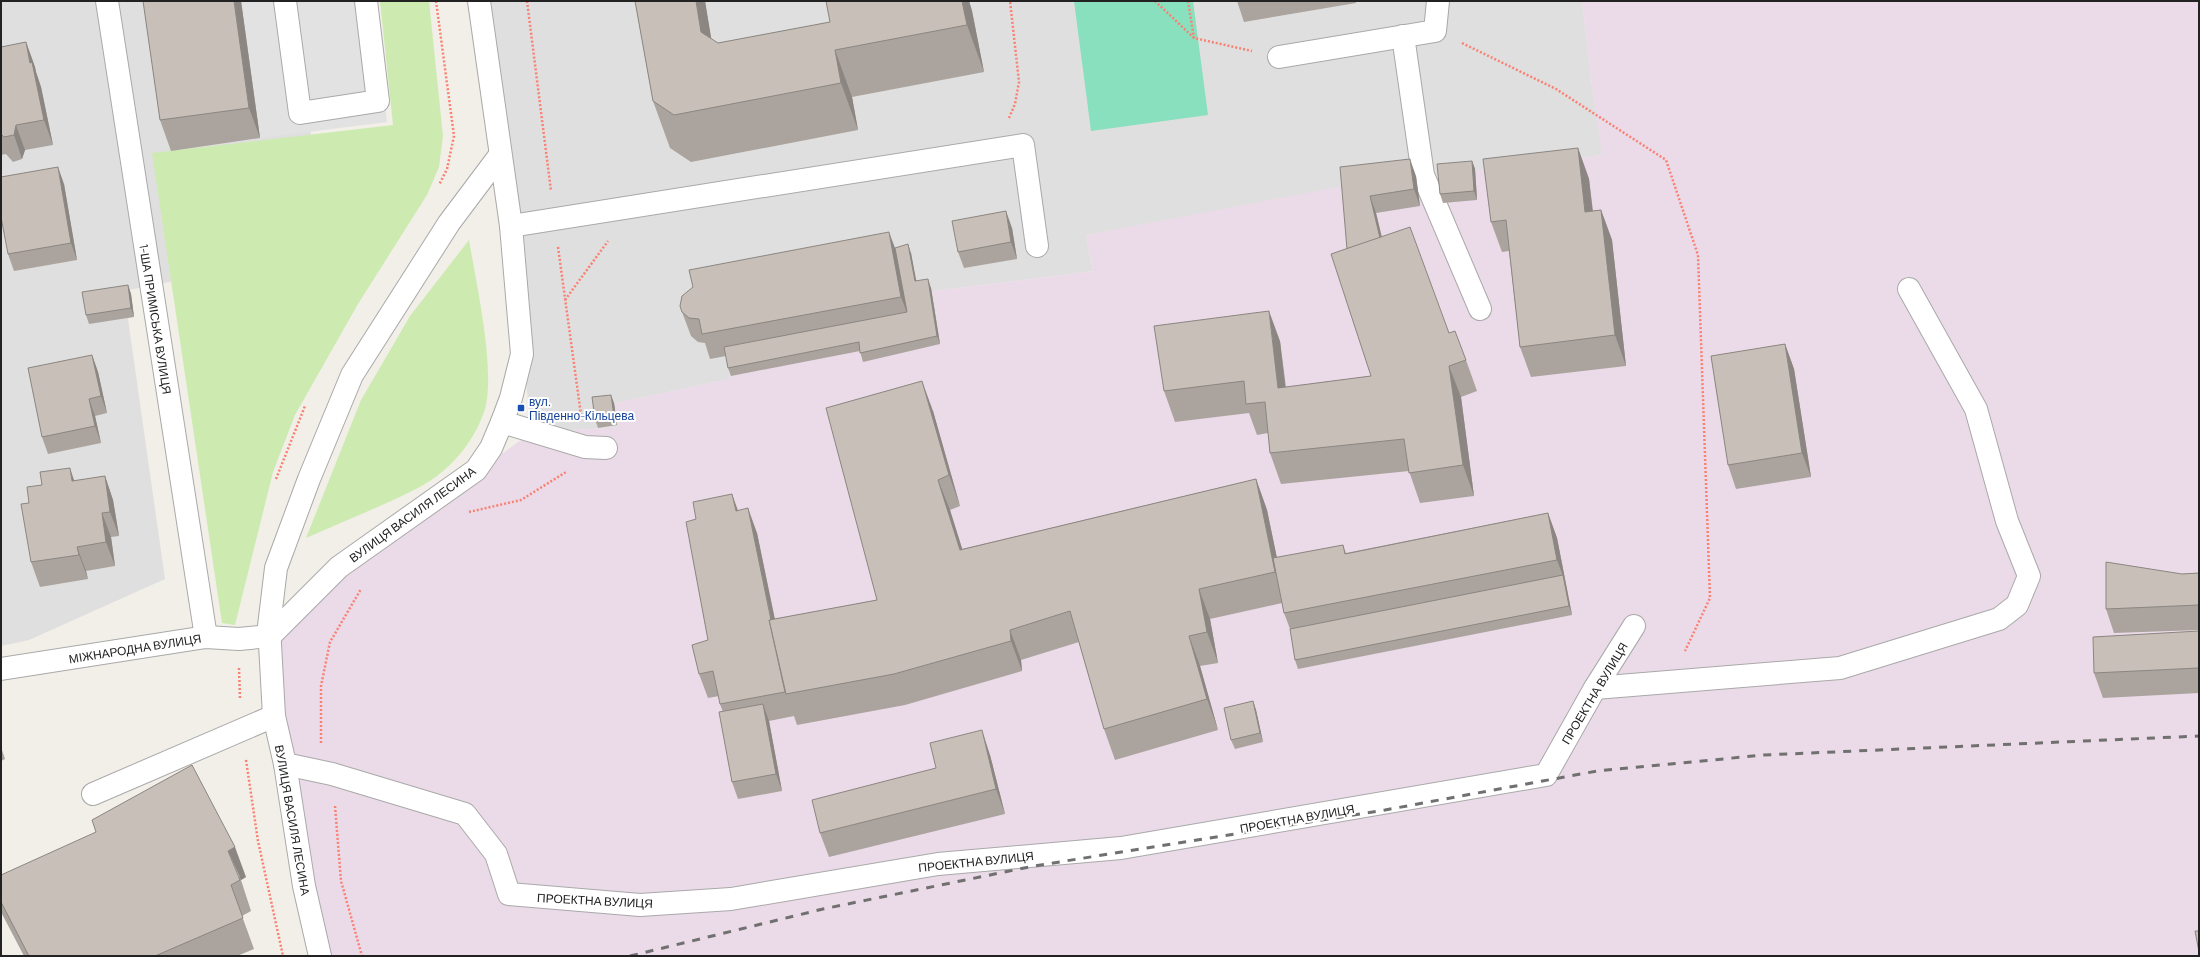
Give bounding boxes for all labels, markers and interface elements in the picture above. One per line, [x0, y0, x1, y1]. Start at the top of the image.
street label: 1-ША ПРИМІСЬКА ВУЛИЦЯ [136, 243, 175, 395]
place label: вул. Південно-Кільцева [529, 394, 634, 423]
marker: вул. Південно-Кільцева [516, 403, 526, 413]
street label: ВУЛИЦЯ ВАСИЛЯ ЛЕСИНА [346, 463, 478, 565]
street label: МІЖНАРОДНА ВУЛИЦЯ [68, 631, 202, 666]
street label: ПРОЕКТНА ВУЛИЦЯ [1558, 640, 1631, 747]
street label: ВУЛИЦЯ ВАСИЛЯ ЛЕСИНА [272, 744, 313, 897]
street label: ПРОЕКТНА ВУЛИЦЯ [1239, 801, 1355, 836]
street label: ПРОЕКТНА ВУЛИЦЯ [918, 848, 1035, 875]
street label: ПРОЕКТНА ВУЛИЦЯ [537, 890, 653, 911]

